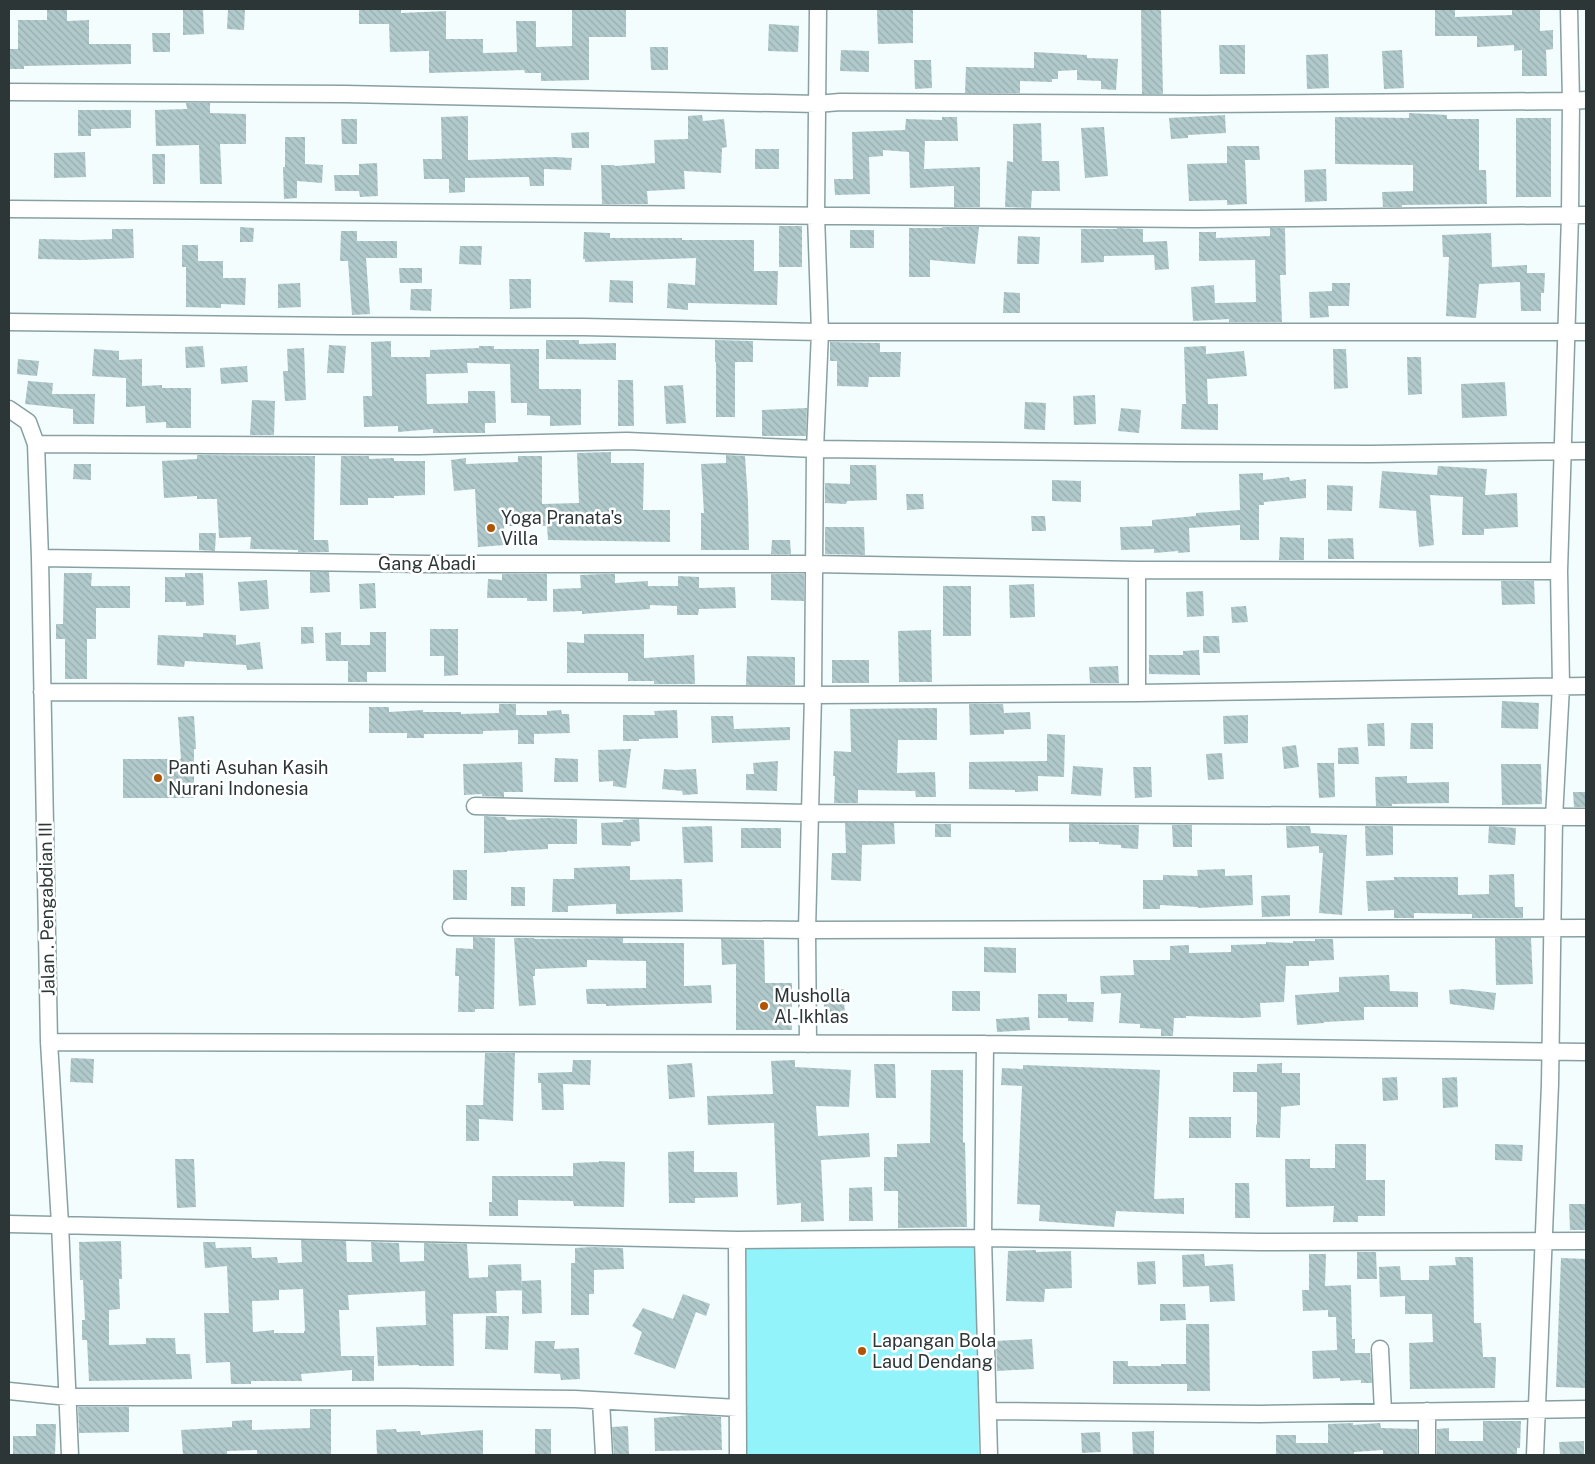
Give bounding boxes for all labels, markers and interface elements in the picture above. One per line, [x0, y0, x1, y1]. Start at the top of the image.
place label: Yoga Pranata's Villa [501, 507, 622, 549]
marker: Yoga Pranata's Villa [485, 522, 497, 534]
street label: Gang Abadi [378, 553, 476, 574]
place label: Panti Asuhan Kasih Nurani Indonesia [168, 757, 328, 799]
marker: Panti Asuhan Kasih Nurani Indonesia [152, 772, 164, 784]
street label: Jalan . Pengabdian III [34, 822, 59, 996]
place label: Musholla Al-Ikhlas [774, 985, 851, 1027]
marker: Musholla Al-Ikhlas [758, 1000, 770, 1012]
place label: Lapangan Bola Laud Dendang [872, 1330, 996, 1372]
marker: Lapangan Bola Laud Dendang [856, 1345, 868, 1357]

